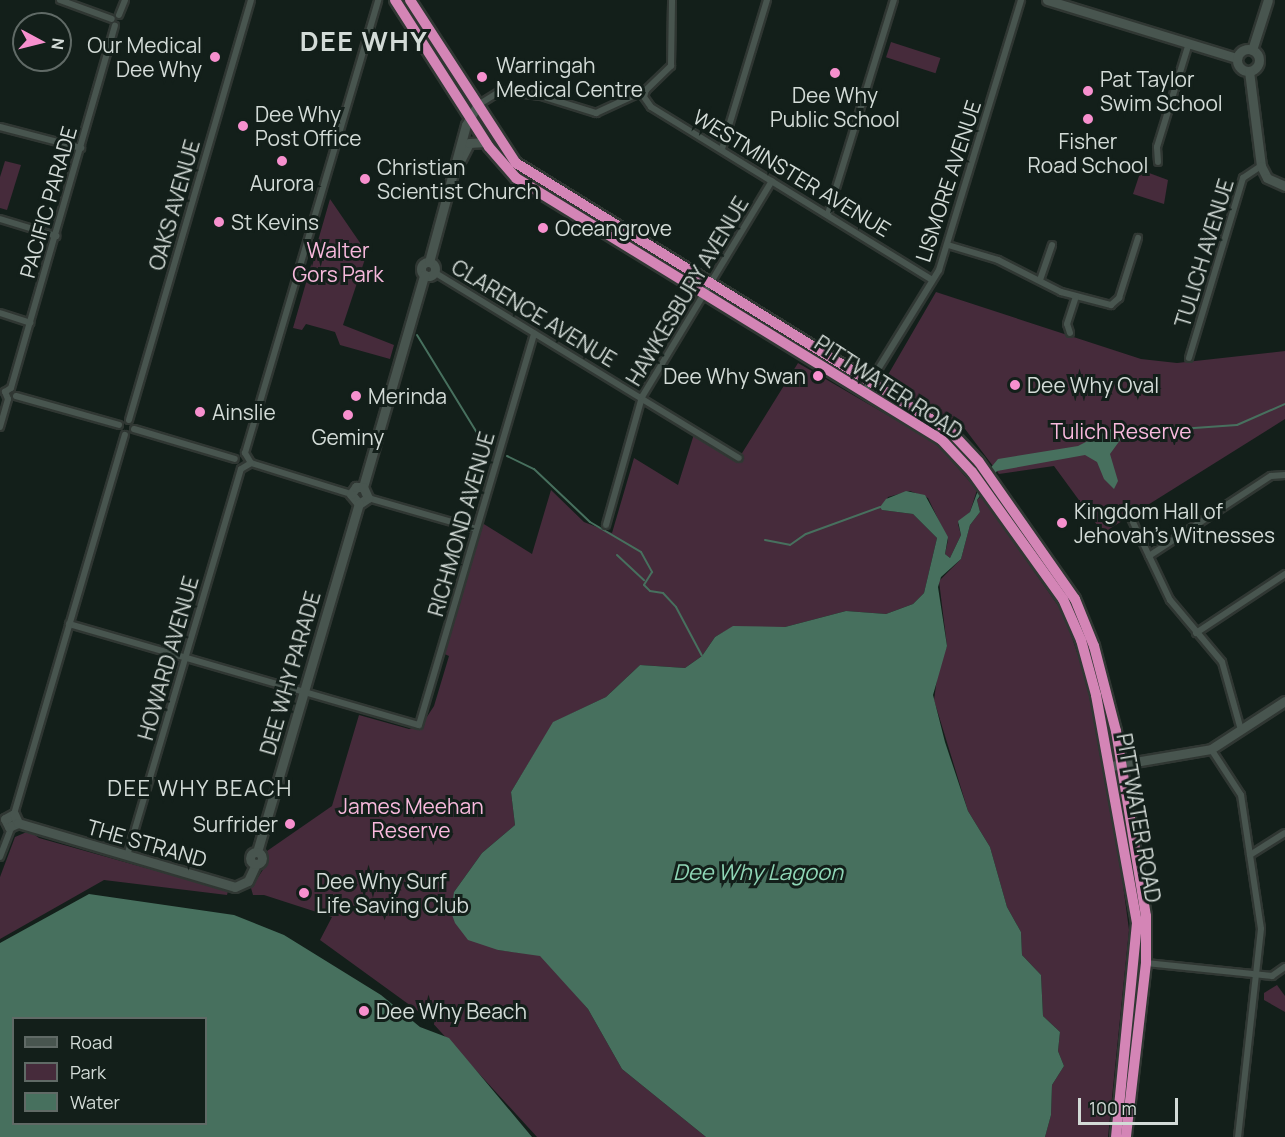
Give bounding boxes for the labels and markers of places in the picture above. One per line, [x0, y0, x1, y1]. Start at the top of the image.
place label: Our Medical Dee Why [87, 32, 202, 82]
marker: Our Medical Dee Why [206, 48, 224, 66]
place label: Warringah Medical Centre [496, 52, 643, 102]
marker: Dee Why Public School [828, 66, 842, 80]
place label: Pat Taylor Swim School [1100, 66, 1223, 116]
marker: Warringah Medical Centre [473, 68, 491, 86]
place label: Dee Why Public School [770, 82, 900, 132]
marker: Pat Taylor Swim School [1081, 84, 1095, 98]
place label: Dee Why Post Office [255, 101, 361, 151]
marker: Fisher Road School [1081, 112, 1095, 126]
marker: Dee Why Post Office [236, 119, 250, 133]
place label: Fisher Road School [1028, 128, 1148, 178]
marker: Aurora [275, 154, 289, 168]
place label: Christian Scientist Church [377, 154, 539, 204]
place label: Aurora [250, 170, 314, 196]
marker: Christian Scientist Church [358, 172, 372, 186]
place label: St Kevins [231, 209, 319, 235]
marker: St Kevins [212, 215, 226, 229]
place label: Oceangrove [555, 215, 672, 241]
marker: Oceangrove [536, 221, 550, 235]
place label: Dee Why Swan [663, 363, 806, 389]
marker: Dee Why Swan [811, 369, 825, 383]
place label: Dee Why Oval [1027, 372, 1159, 398]
marker: Dee Why Oval [1008, 378, 1022, 392]
place label: Merinda [368, 383, 447, 409]
marker: Merinda [349, 389, 363, 403]
place label: Ainslie [212, 399, 276, 425]
marker: Ainslie [193, 405, 207, 419]
marker: Geminy [341, 408, 355, 422]
place label: Geminy [312, 424, 384, 450]
place label: Kingdom Hall of Jehovah's Witnesses [1074, 498, 1275, 548]
marker: Kingdom Hall of Jehovah's Witnesses [1055, 516, 1069, 530]
place label: Surfrider [193, 811, 278, 837]
marker: Surfrider [283, 817, 297, 831]
place label: Dee Why Surf Life Saving Club [316, 868, 469, 918]
marker: Dee Why Surf Life Saving Club [297, 886, 311, 900]
place label: Dee Why Beach [376, 998, 527, 1024]
marker: Dee Why Beach [357, 1004, 371, 1018]

